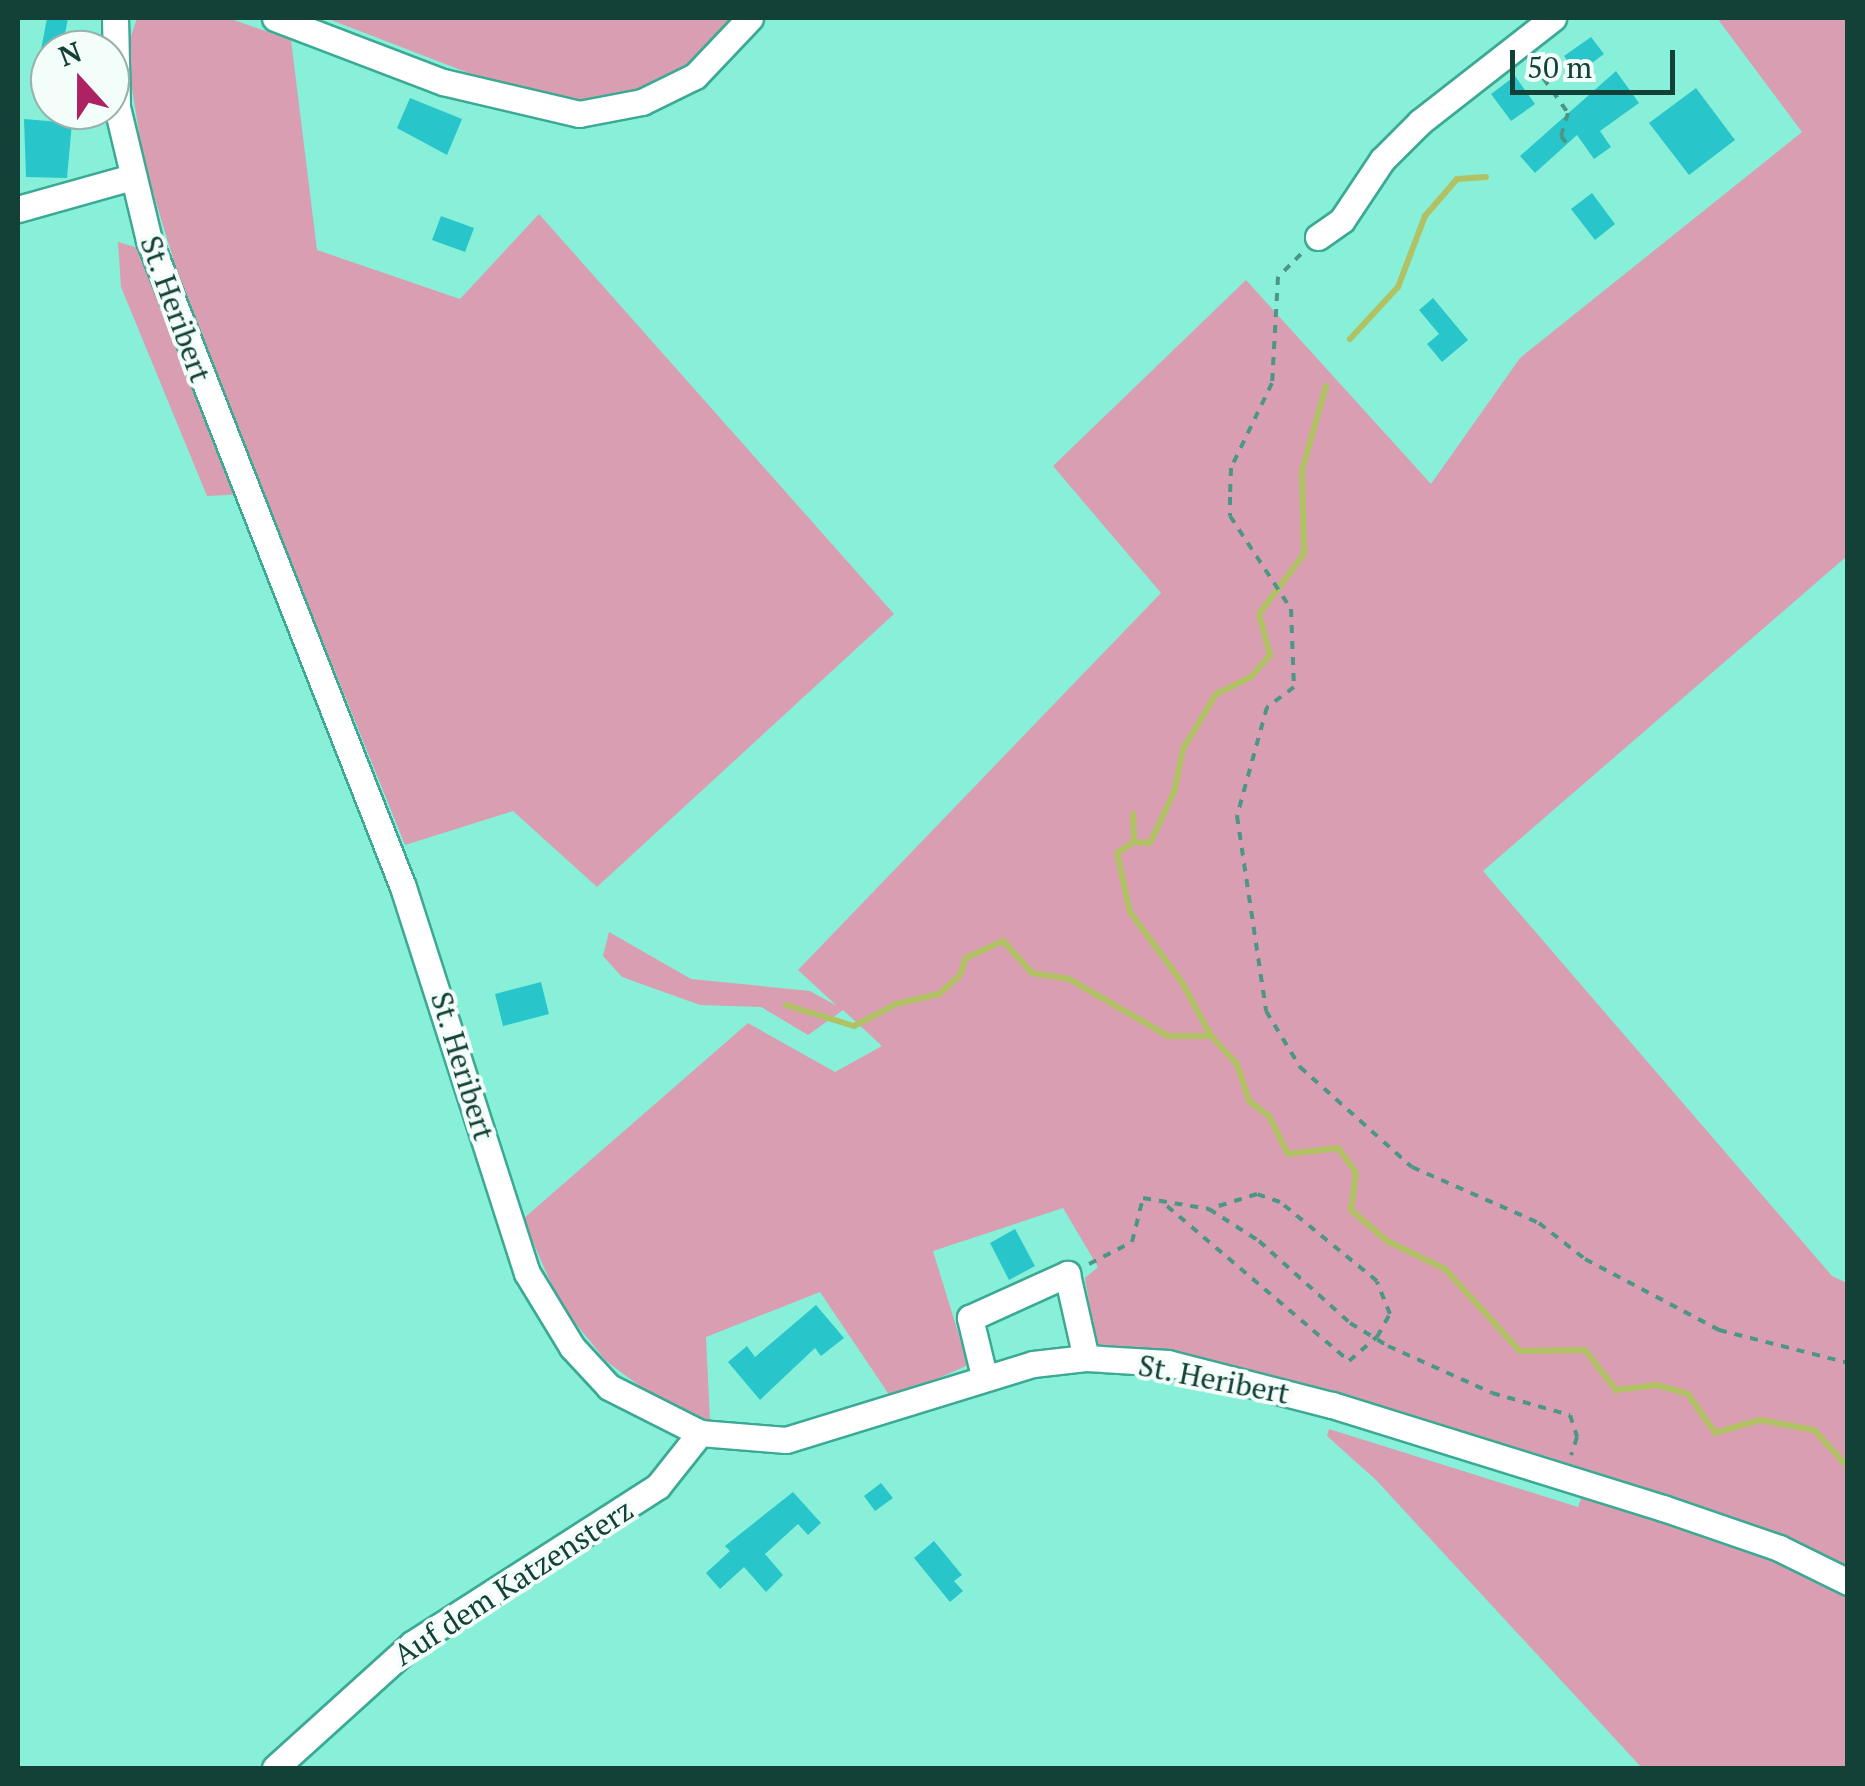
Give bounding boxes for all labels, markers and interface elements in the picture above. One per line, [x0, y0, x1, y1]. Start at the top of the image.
north arrow [30, 30, 130, 130]
scale bar [1515, 30, 1680, 92]
text: N [53, 32, 86, 74]
text: 50 m [1527, 47, 1592, 87]
street label: St. Heribert [133, 230, 219, 388]
street label: St. Heribert [423, 987, 503, 1145]
street label: St. Heribert [1135, 1347, 1293, 1411]
street label: Auf dem Katzensterz [386, 1491, 640, 1673]

